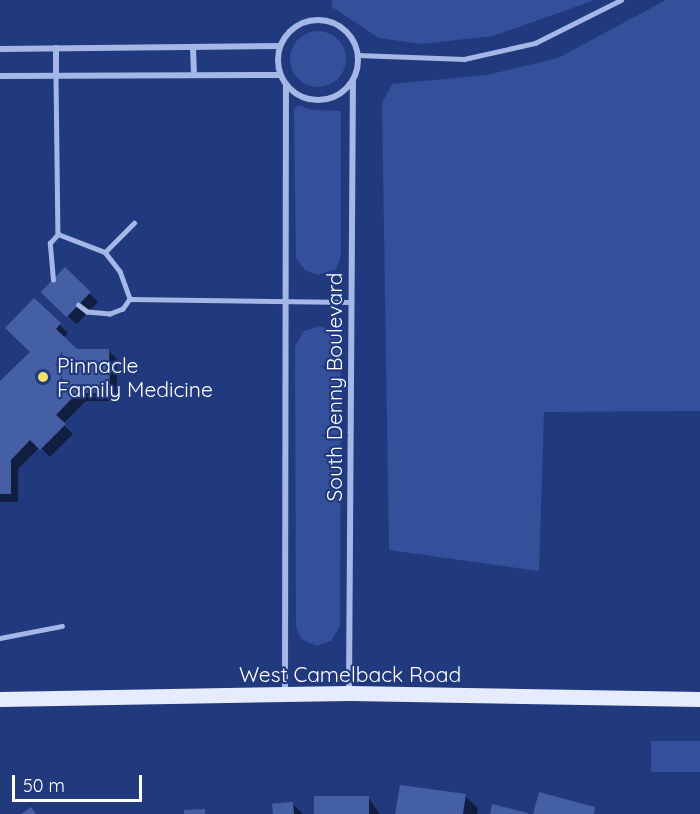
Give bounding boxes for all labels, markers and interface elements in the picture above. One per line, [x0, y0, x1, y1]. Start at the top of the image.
street label: South Denny Boulevard [321, 273, 347, 501]
place label: Pinnacle Family Medicine [57, 352, 213, 402]
marker: Pinnacle Family Medicine [34, 368, 52, 386]
street label: West Camelback Road [239, 661, 461, 687]
scale bar [15, 763, 146, 801]
text: 50 m [23, 774, 65, 797]

